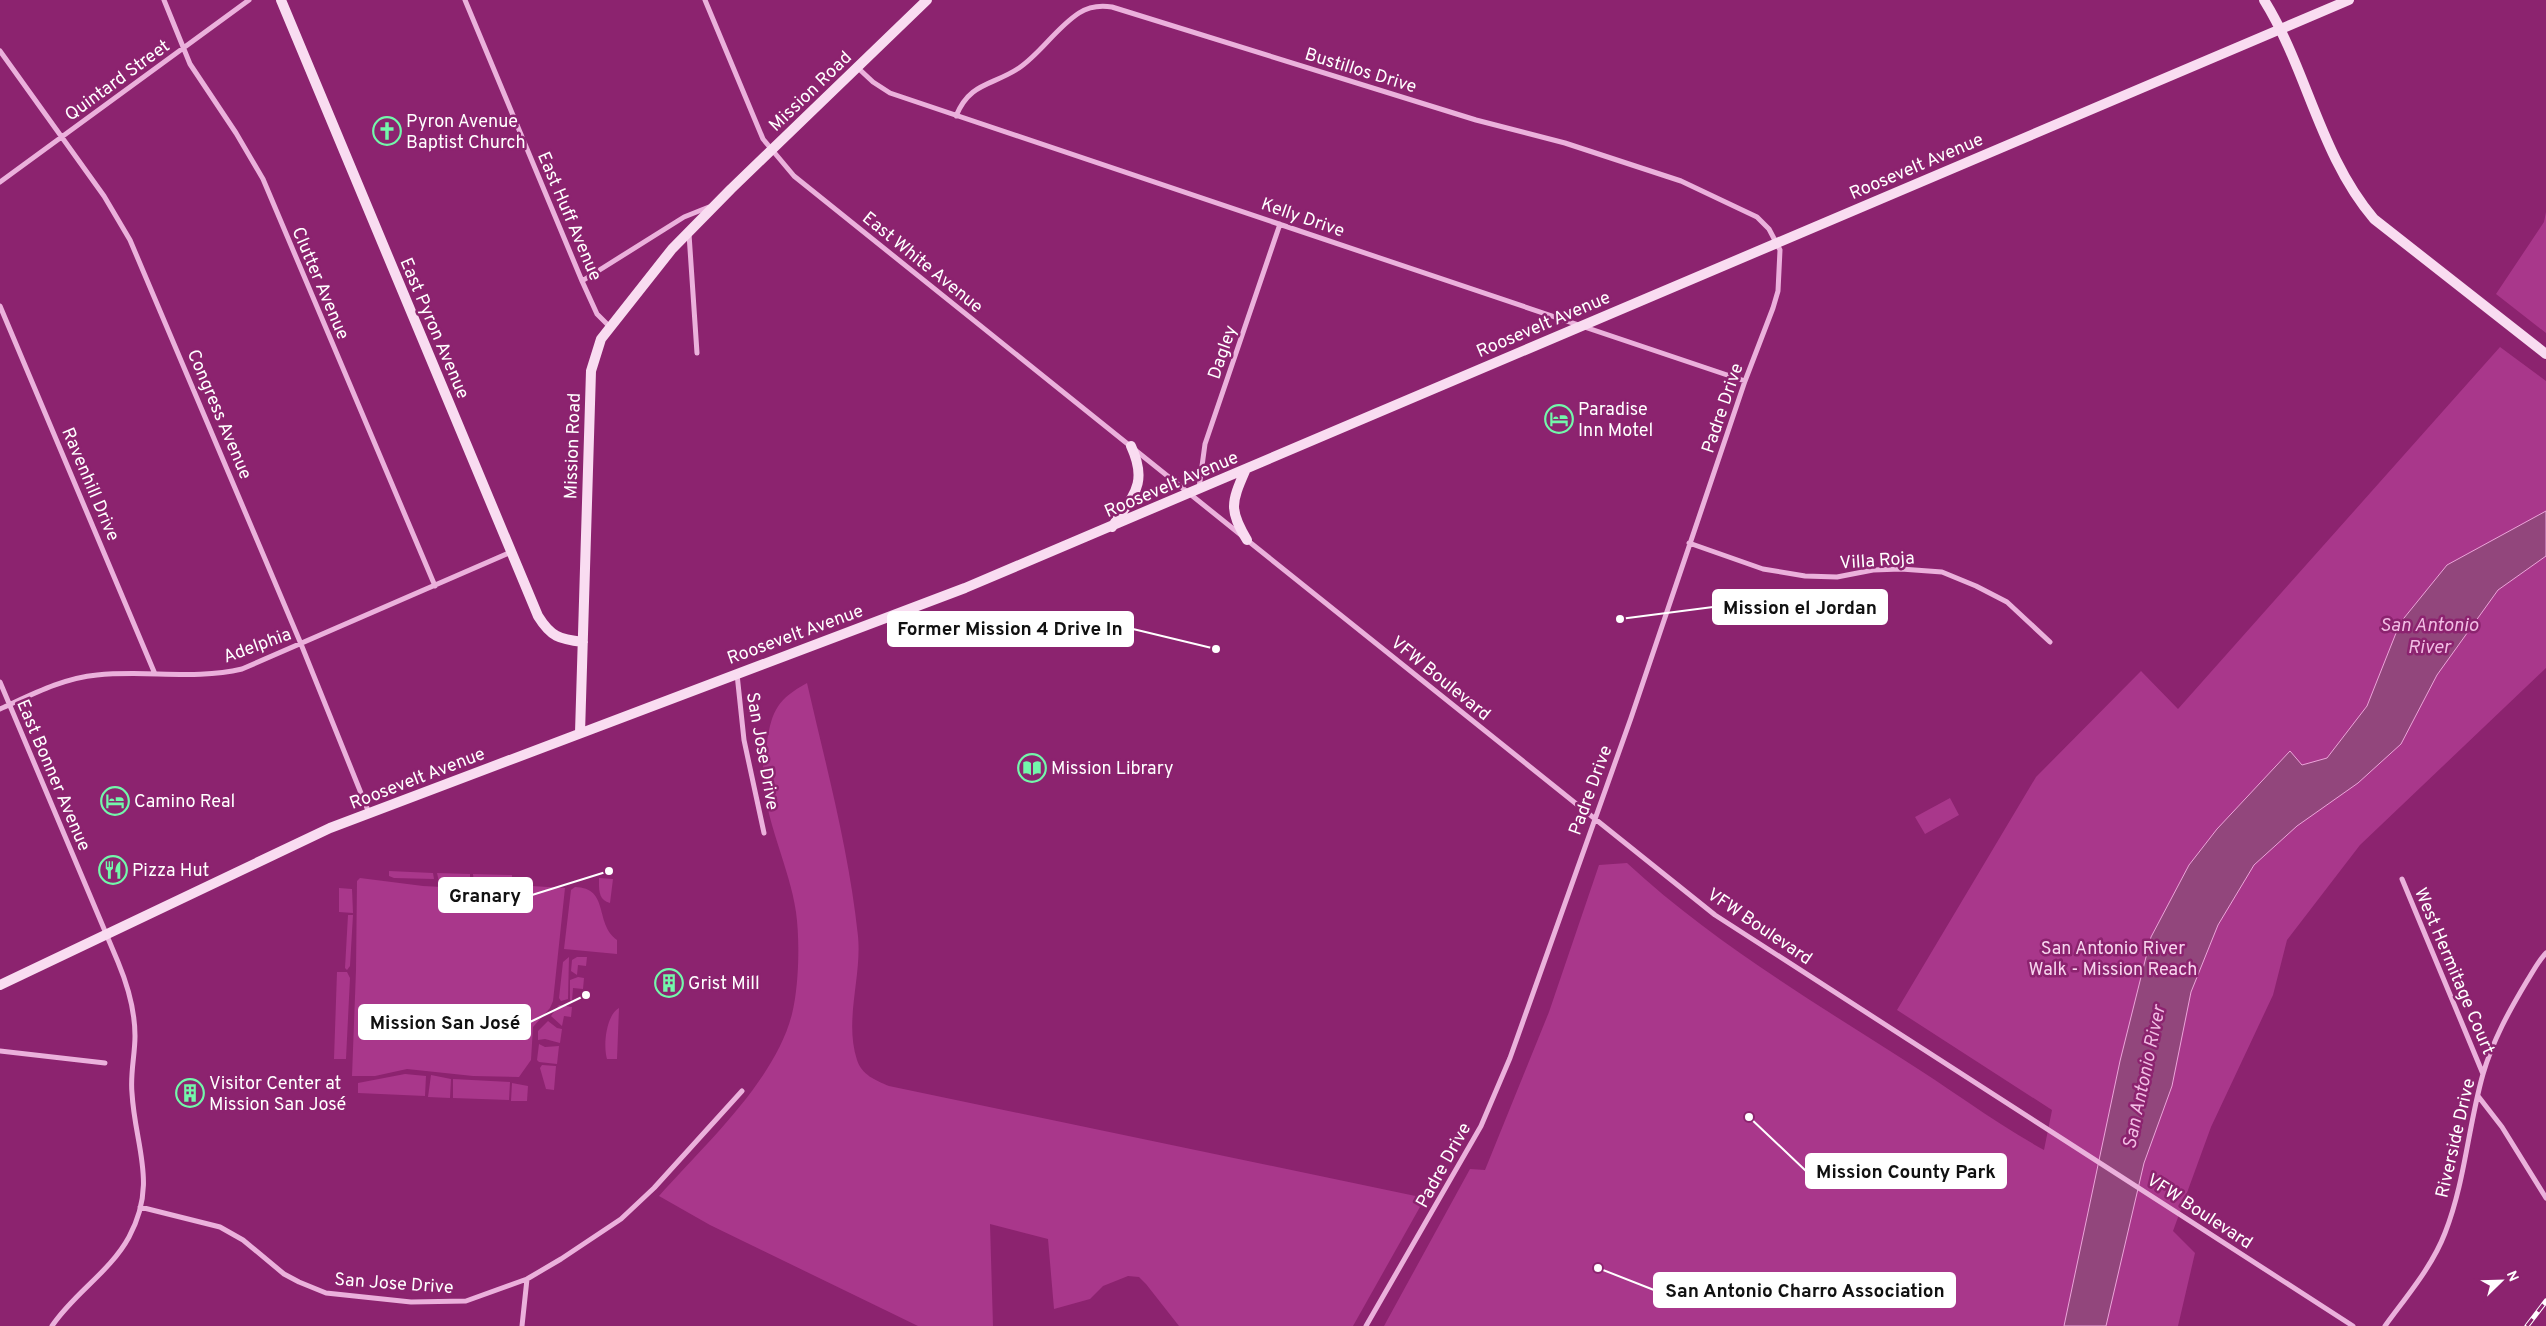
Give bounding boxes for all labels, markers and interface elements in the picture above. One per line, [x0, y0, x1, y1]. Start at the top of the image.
street label: Quintard Street [61, 35, 175, 127]
street label: Bustillos Drive [1302, 44, 1419, 99]
street label: Mission Road [765, 47, 857, 137]
place label: Pyron Avenue Baptist Church [406, 111, 526, 155]
church icon: Pyron Avenue Baptist Church [372, 116, 402, 146]
street label: Roosevelt Avenue [1846, 129, 1987, 206]
street label: East Huff Avenue [531, 149, 606, 285]
street label: Kelly Drive [1258, 193, 1347, 243]
street label: East White Avenue [857, 207, 987, 319]
street label: Clutter Avenue [286, 224, 354, 343]
street label: East Pyron Avenue [393, 254, 474, 403]
street label: Roosevelt Avenue [1473, 287, 1614, 364]
street label: Dagley [1204, 323, 1243, 382]
street label: Congress Avenue [181, 346, 256, 483]
street label: Padre Drive [1697, 360, 1750, 457]
street label: Mission Road [560, 392, 587, 500]
place label: Paradise Inn Motel [1578, 399, 1653, 443]
hotel icon: Paradise Inn Motel [1544, 404, 1574, 434]
street label: Ravenhill Drive [55, 424, 124, 545]
street label: Roosevelt Avenue [1101, 447, 1242, 524]
street label: Villa Roja [1839, 547, 1915, 576]
callout: Mission el Jordan [1713, 590, 1887, 624]
text: Mission el Jordan [1723, 597, 1877, 621]
street label: Roosevelt Avenue [724, 600, 867, 671]
callout: Former Mission 4 Drive In [888, 612, 1133, 646]
water label: San Antonio River [2380, 614, 2479, 660]
text: Former Mission 4 Drive In [897, 618, 1123, 642]
street label: Adelphia [220, 623, 295, 669]
street label: VFW Boulevard [1385, 632, 1495, 726]
street label: San Jose Drive [740, 690, 783, 812]
street label: East Bonner Avenue [10, 696, 95, 855]
street label: Padre Drive [1565, 742, 1618, 839]
street label: Roosevelt Avenue [347, 743, 489, 816]
library icon: Mission Library [1017, 753, 1047, 783]
place label: Mission Library [1051, 758, 1174, 781]
hotel icon: Camino Real [100, 786, 130, 816]
place label: Camino Real [134, 791, 235, 814]
restaurant icon: Pizza Hut [98, 855, 128, 885]
place label: Pizza Hut [132, 860, 209, 883]
callout: Granary [439, 878, 532, 912]
street label: VFW Boulevard [1702, 884, 1816, 971]
text: Granary [449, 885, 521, 909]
street label: West Hermitage Court [2408, 885, 2499, 1059]
park label: San Antonio River Walk - Mission Reach [2029, 938, 2197, 982]
building icon: Grist Mill [654, 968, 684, 998]
place label: Grist Mill [688, 973, 760, 996]
water label: San Antonio River [2118, 1002, 2172, 1151]
callout: Mission San José [359, 1005, 530, 1039]
text: Mission San José [370, 1012, 520, 1036]
place label: Visitor Center at Mission San José [209, 1073, 346, 1117]
street label: Riverside Drive [2432, 1076, 2481, 1200]
building icon: Visitor Center at Mission San José [175, 1078, 205, 1108]
street label: Padre Drive [1411, 1119, 1477, 1212]
callout: Mission County Park [1806, 1154, 2006, 1188]
text: Mission County Park [1816, 1161, 1996, 1185]
street label: VFW Boulevard [2142, 1169, 2257, 1255]
north arrow [2476, 1256, 2526, 1306]
street label: San Jose Drive [334, 1269, 454, 1300]
text: N [2502, 1269, 2521, 1284]
callout: San Antonio Charro Association [1654, 1273, 1955, 1307]
text: San Antonio Charro Association [1665, 1280, 1945, 1304]

